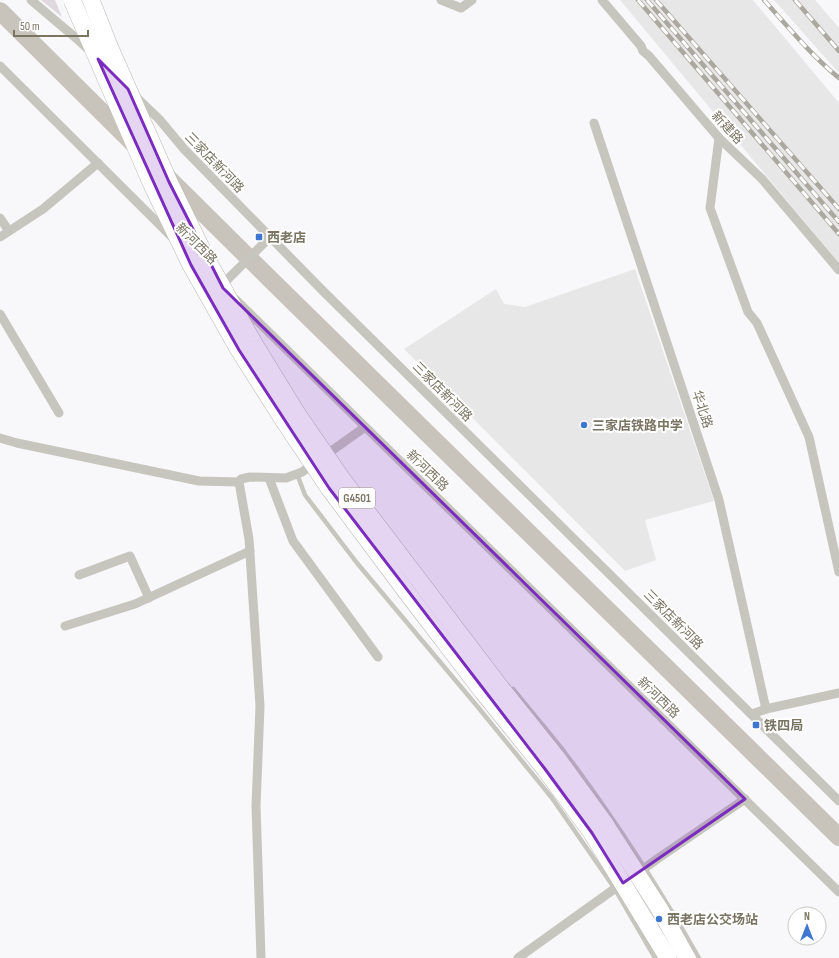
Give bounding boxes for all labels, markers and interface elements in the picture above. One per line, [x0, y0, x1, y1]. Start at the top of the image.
scale bar [14, 12, 88, 38]
text: 50 m [20, 19, 40, 34]
street label: 新建路 [708, 108, 746, 147]
street label: 三家店新河路 [181, 129, 247, 196]
street label: 新河西路 [172, 220, 220, 268]
place label: 西老店 [267, 230, 306, 246]
marker: 西老店 [254, 232, 264, 242]
street label: 三家店新河路 [409, 358, 476, 425]
street label: 华北路 [688, 388, 716, 430]
place label: 三家店铁路中学 [592, 418, 683, 434]
marker: 三家店铁路中学 [579, 420, 589, 430]
street label: 新河西路 [403, 447, 452, 495]
road number: G4501 [339, 488, 375, 508]
street label: 三家店新河路 [640, 586, 707, 653]
street label: 新河西路 [634, 674, 683, 722]
place label: 铁四局 [764, 718, 803, 734]
marker: 铁四局 [751, 720, 761, 730]
north arrow [787, 906, 827, 946]
text: N [804, 910, 810, 923]
place label: 西老店公交场站 [667, 912, 758, 928]
marker: 西老店公交场站 [654, 914, 664, 924]

